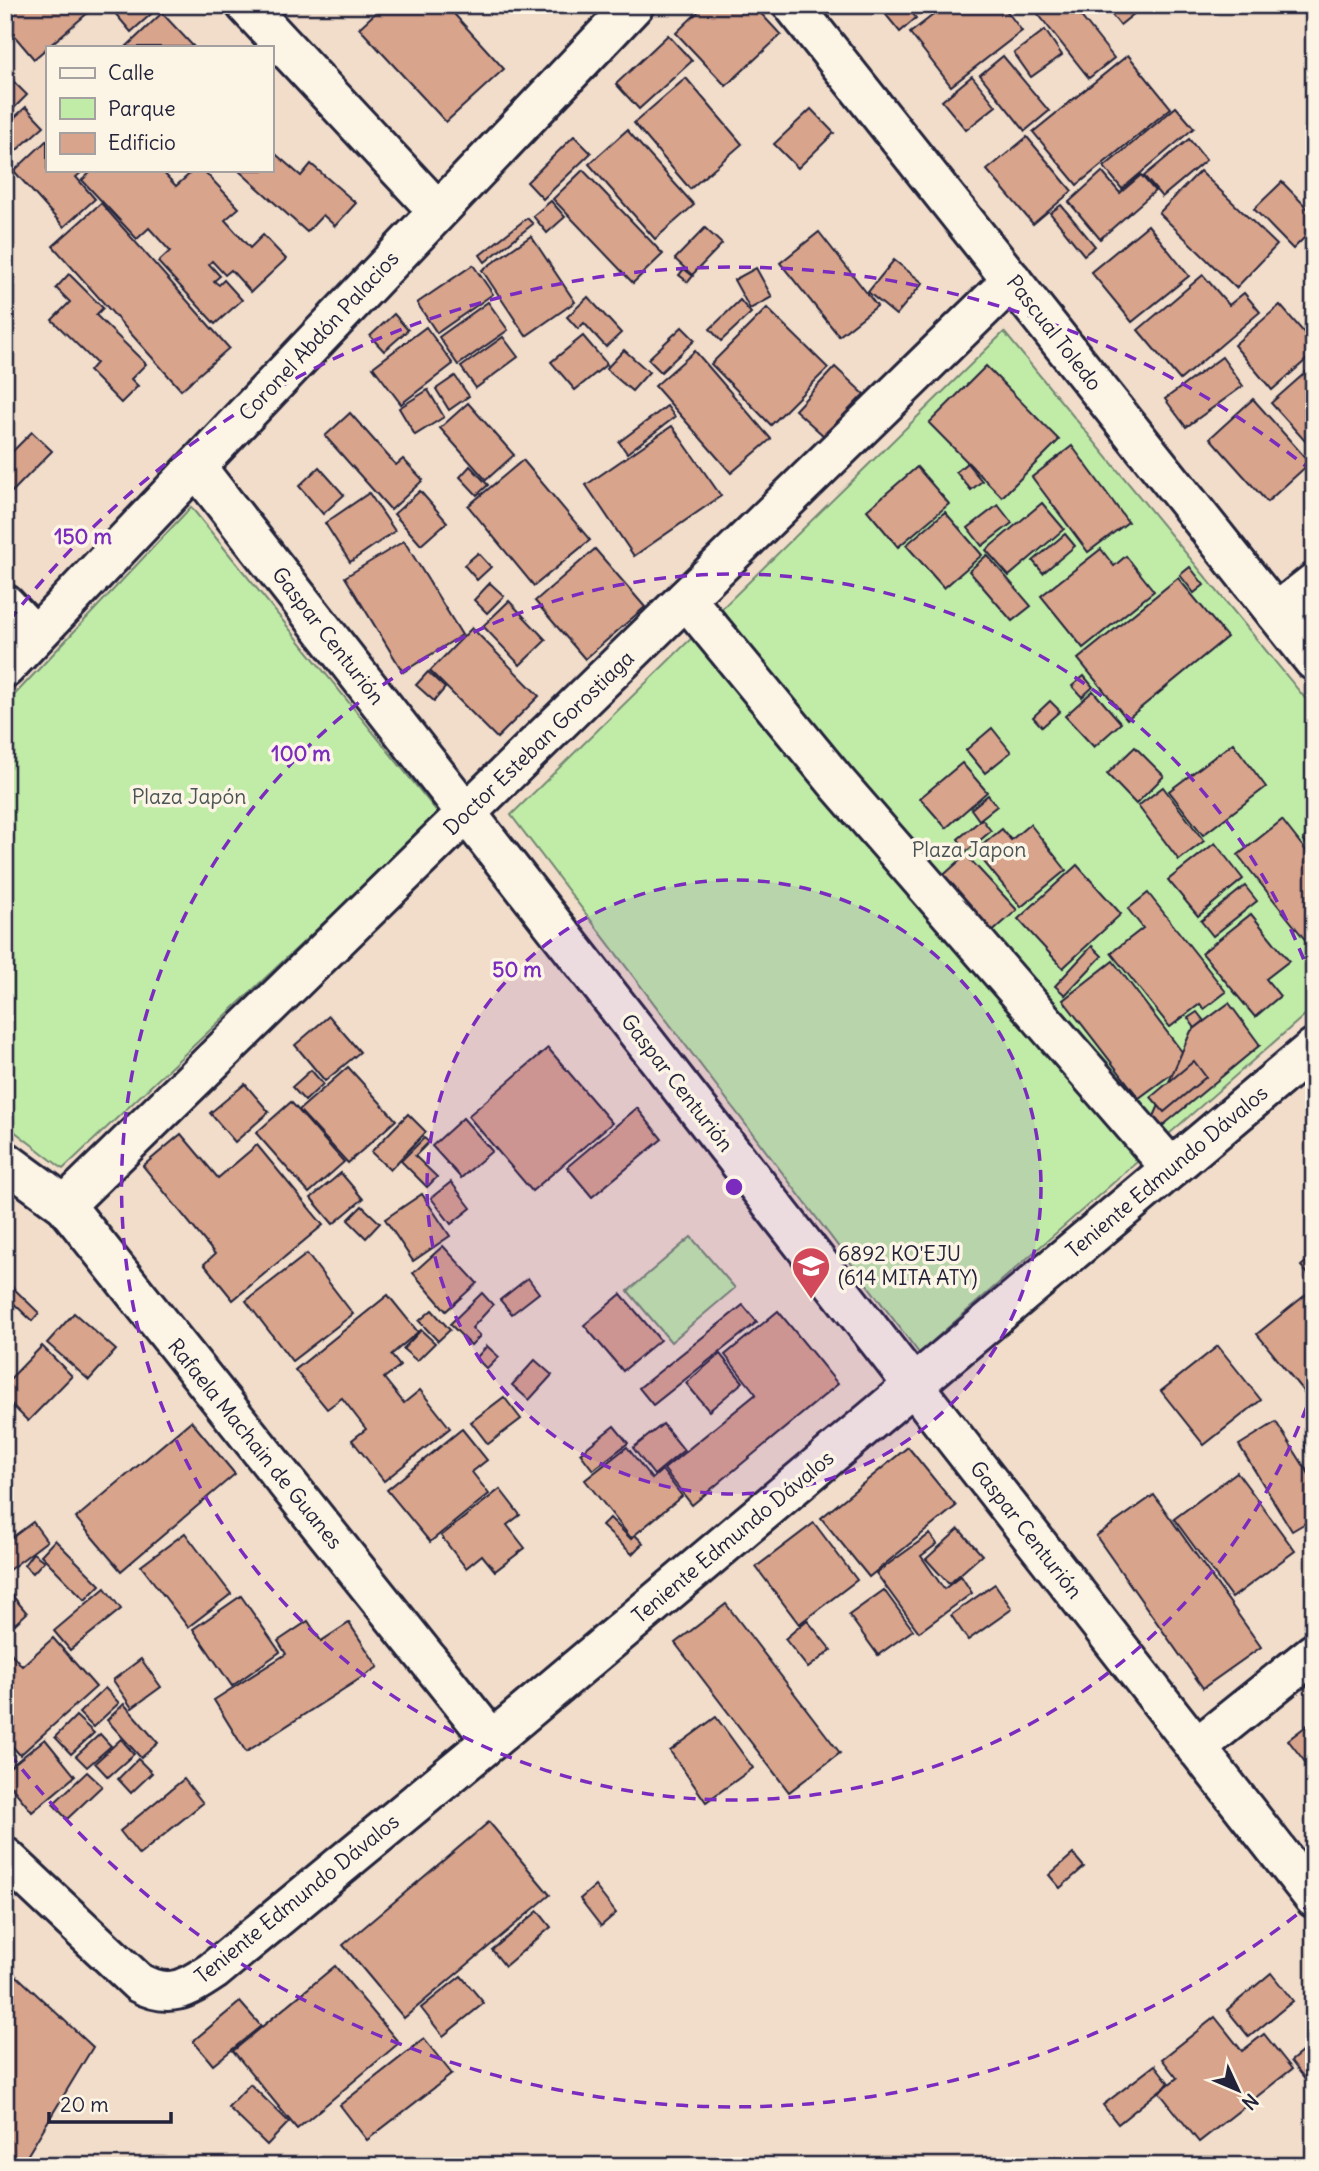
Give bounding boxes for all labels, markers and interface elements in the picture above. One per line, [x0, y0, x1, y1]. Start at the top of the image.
legend [46, 46, 273, 172]
text: Calle [108, 59, 154, 86]
text: Parque [108, 95, 176, 122]
text: Edificio [108, 129, 176, 156]
street label: Coronel Abdón Palacios [233, 245, 404, 426]
street label: Pascual Toledo [1001, 269, 1108, 396]
text: 150 m [54, 523, 112, 550]
street label: Gaspar Centurión [266, 561, 391, 710]
street label: Doctor Esteban Gorostiaga [438, 644, 640, 841]
text: 100 m [271, 740, 331, 767]
park label: Plaza Japón [132, 783, 246, 810]
park label: Plaza Japon [912, 836, 1026, 863]
text: 50 m [492, 956, 542, 983]
street label: Gaspar Centurión [615, 1008, 740, 1157]
street label: Teniente Edmundo Dávalos [1060, 1079, 1273, 1264]
centre of rings [722, 1175, 746, 1199]
place label: 6892 KO'EJU (614 MITA ATY) [838, 1240, 978, 1291]
school or university icon: 6892 KO'EJU (614 MITA ATY) [790, 1245, 832, 1300]
street label: Rafaela Machain de Guanes [162, 1333, 349, 1554]
street label: Teniente Edmundo Dávalos [626, 1444, 839, 1629]
street label: Gaspar Centurión [964, 1455, 1089, 1604]
street label: Teniente Edmundo Dávalos [189, 1808, 404, 1989]
north arrow [1204, 2056, 1274, 2126]
scale bar [49, 2080, 172, 2124]
text: N [1237, 2089, 1263, 2115]
text: 20 m [60, 2091, 109, 2118]

